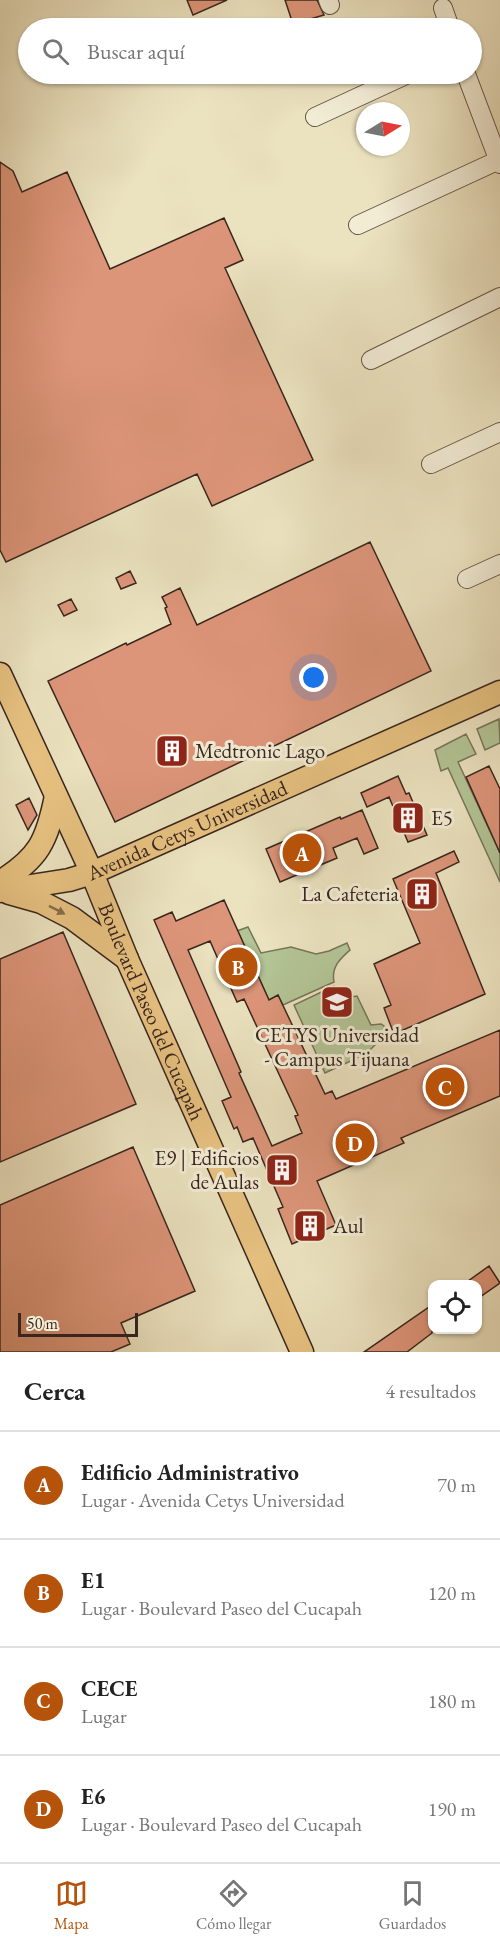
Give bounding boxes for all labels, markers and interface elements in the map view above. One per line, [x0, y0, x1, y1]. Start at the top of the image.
search box [18, 18, 482, 84]
icon: search [39, 35, 72, 68]
text: Buscar aquí [87, 37, 185, 66]
north arrow [356, 102, 410, 156]
your location [299, 663, 328, 692]
building icon: Medtronic Lago [154, 733, 190, 769]
place label: Medtronic Lago [195, 737, 325, 764]
street label: Avenida Cetys Universidad [82, 774, 292, 887]
building icon: E5 [390, 800, 426, 836]
place label: E5 [431, 804, 453, 831]
pin: A [282, 830, 322, 876]
building icon: La Cafeteria [404, 876, 440, 912]
place label: La Cafeteria [301, 880, 400, 907]
street label: Boulevard Paseo del Cucapah [93, 899, 211, 1125]
one-way arrow [48, 905, 66, 915]
pin: B [218, 944, 258, 990]
school or university icon: CETYS Universidad - Campus Tijuana [319, 984, 355, 1020]
place label: CETYS Universidad - Campus Tijuana [255, 1021, 419, 1072]
pin: C [426, 1064, 464, 1110]
pin: D [336, 1120, 374, 1166]
place label: E9 | Edificios de Aulas [154, 1144, 259, 1195]
building icon: E9 | Edificios de Aulas [264, 1152, 300, 1188]
building icon: Aul [292, 1208, 328, 1244]
place label: Aul [332, 1212, 364, 1239]
map controls [428, 1280, 482, 1334]
button: locate [428, 1280, 482, 1334]
scale bar [18, 1310, 138, 1338]
text: 50 m [27, 1313, 58, 1334]
text: Cerca [24, 1374, 85, 1408]
text: 4 resultados [385, 1378, 476, 1404]
text: Edificio Administrativo [81, 1458, 299, 1487]
text: A [36, 1472, 51, 1498]
text: 70 m [437, 1472, 476, 1498]
text: Lugar · Avenida Cetys Universidad [81, 1487, 345, 1513]
text: E1 [81, 1566, 105, 1595]
text: B [37, 1580, 50, 1606]
text: 120 m [428, 1580, 476, 1606]
text: Lugar · Boulevard Paseo del Cucapah [81, 1595, 362, 1621]
text: CECE [81, 1674, 138, 1703]
text: C [36, 1688, 51, 1714]
text: 180 m [428, 1688, 476, 1714]
text: Lugar [81, 1703, 127, 1729]
text: E6 [81, 1782, 105, 1811]
text: D [36, 1796, 51, 1822]
text: 190 m [428, 1796, 476, 1822]
text: Lugar · Boulevard Paseo del Cucapah [81, 1811, 362, 1837]
tab: Mapa [54, 1877, 89, 1934]
tab: Cómo llegar [196, 1877, 271, 1934]
tab: Guardados [379, 1877, 446, 1934]

